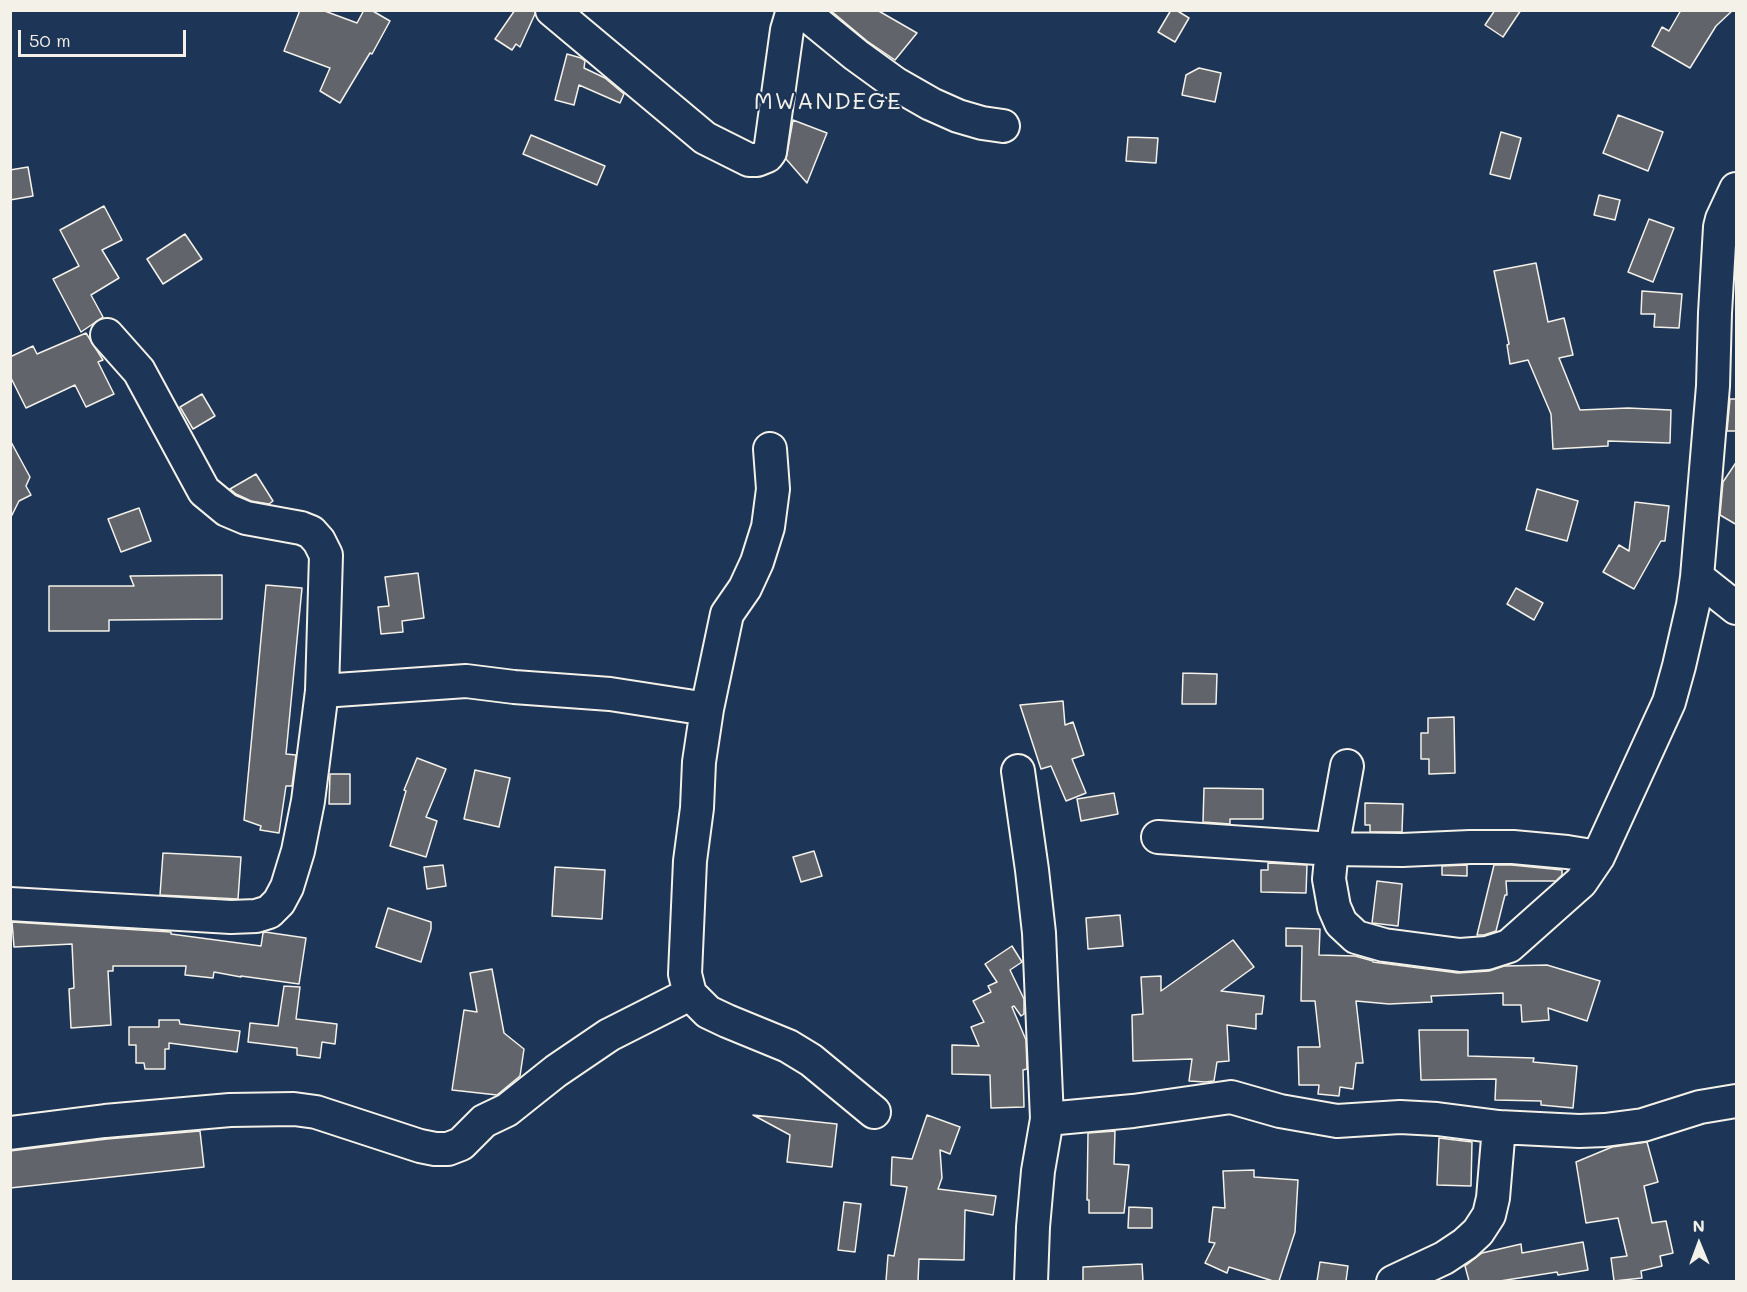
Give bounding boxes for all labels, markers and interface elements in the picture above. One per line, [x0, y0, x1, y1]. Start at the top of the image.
scale bar [21, 18, 189, 56]
text: 50 m [29, 28, 71, 52]
district label: MWANDEGE [754, 88, 902, 116]
north arrow [1669, 1214, 1729, 1274]
text: N [1692, 1215, 1705, 1236]

